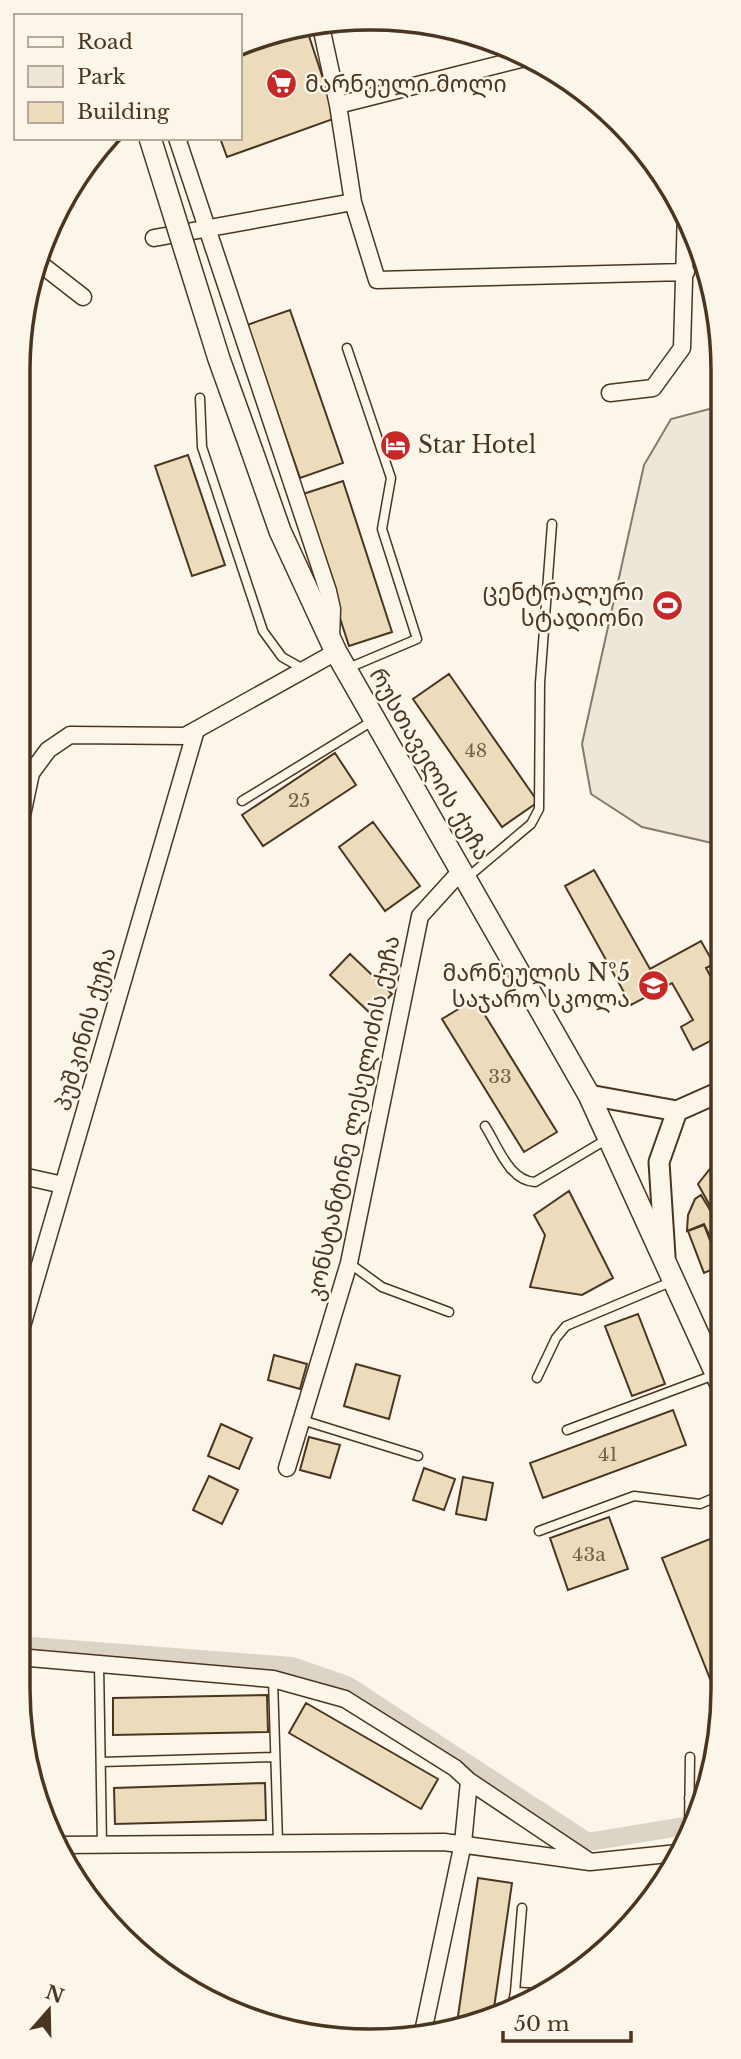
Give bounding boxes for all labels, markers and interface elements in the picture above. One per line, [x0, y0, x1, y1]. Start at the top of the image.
legend [14, 14, 242, 140]
text: Road [77, 29, 133, 55]
text: Park [77, 64, 126, 90]
supermarket icon: მარნეული მოლი [265, 67, 299, 101]
place label: მარნეული მოლი [305, 70, 507, 98]
text: Building [77, 99, 170, 125]
hotel icon: Star Hotel [378, 428, 412, 462]
place label: Star Hotel [418, 431, 536, 459]
place label: ცენტრალური სტადიონი [482, 578, 644, 632]
sports icon: ცენტრალური სტადიონი [650, 588, 684, 622]
street label: რუსთაველის ქუჩა [363, 663, 497, 865]
house number: 48 [465, 739, 487, 762]
house number: 25 [288, 789, 310, 812]
street label: კონსტანტინე ლესელიძის ქუჩა [301, 933, 405, 1303]
street label: პუშკინის ქუჩა [48, 944, 122, 1114]
place label: მარნეულის №5 საჯარო სკოლა [443, 959, 630, 1013]
school or university icon: მარნეულის №5 საჯარო სკოლა [636, 969, 670, 1003]
house number: 33 [488, 1065, 512, 1088]
house number: 41 [598, 1443, 618, 1466]
house number: 43a [572, 1543, 606, 1566]
north arrow [14, 1975, 84, 2045]
text: N [42, 1981, 67, 2008]
scale bar [503, 2000, 631, 2044]
text: 50 m [514, 2011, 570, 2037]

